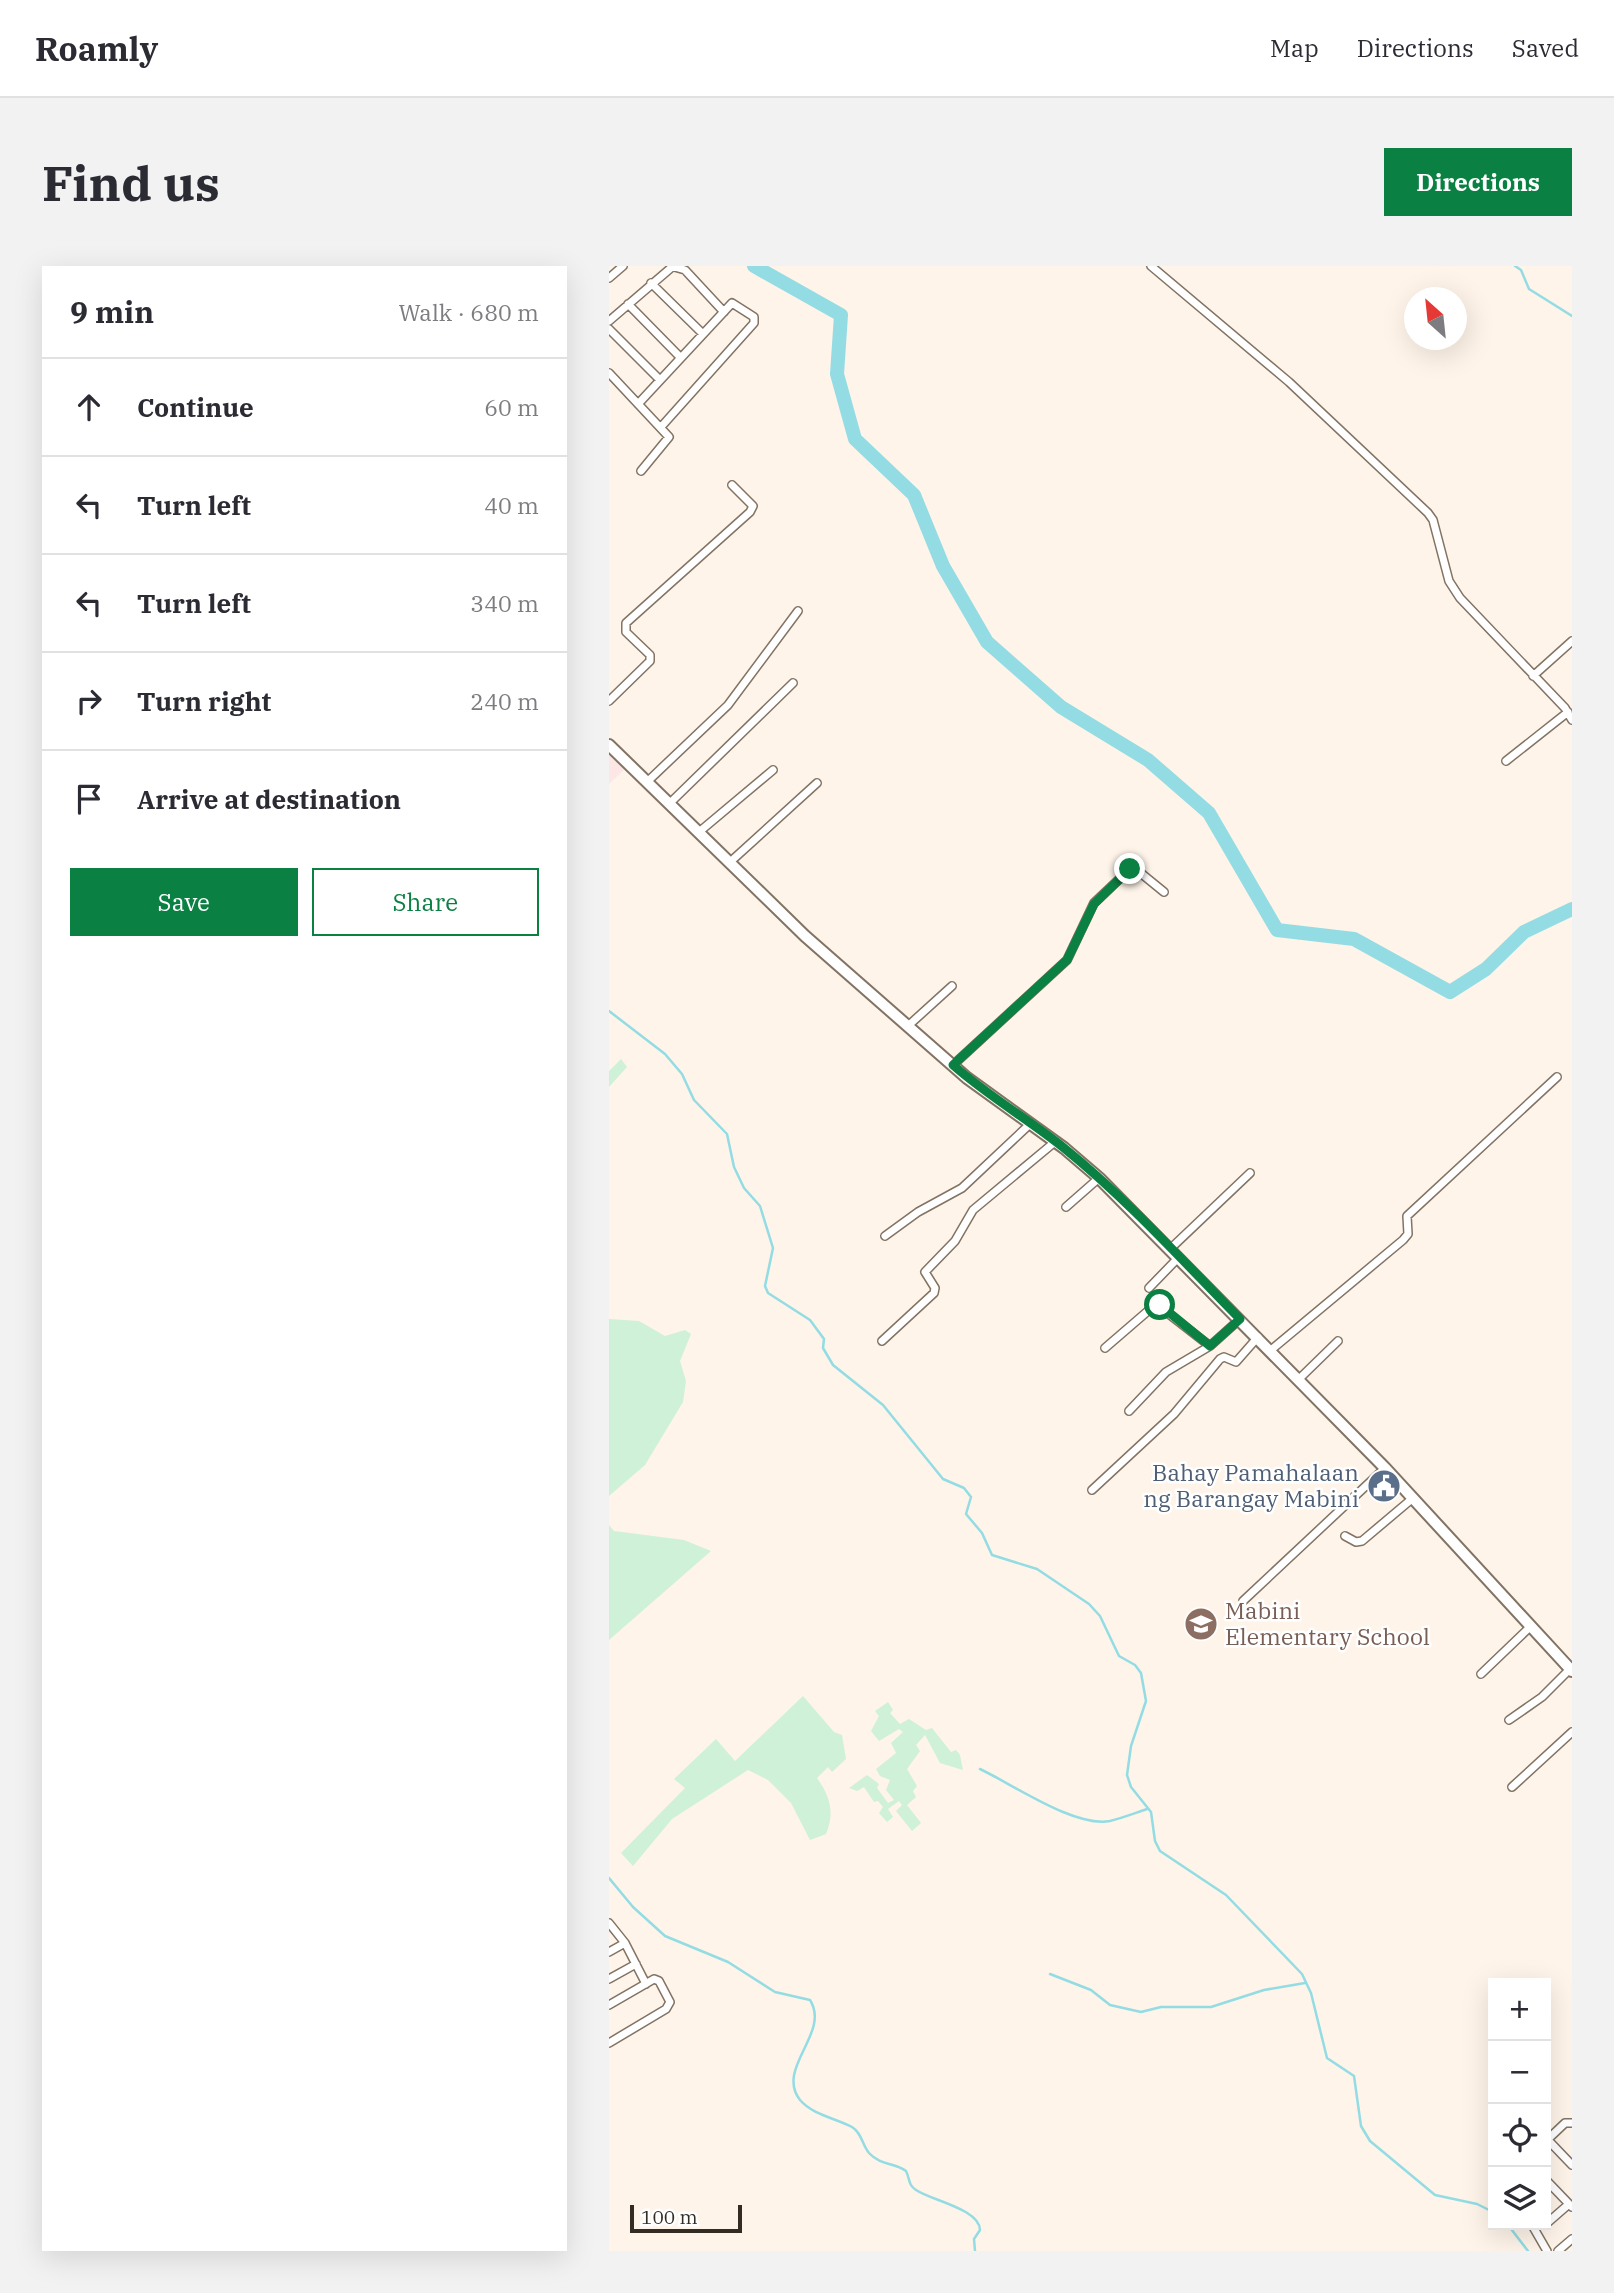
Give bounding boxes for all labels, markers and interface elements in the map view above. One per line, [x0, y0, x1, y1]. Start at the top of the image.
text: Roamly [35, 27, 158, 70]
text: Map [1270, 32, 1319, 64]
text: Directions [1357, 32, 1474, 64]
text: Saved [1512, 32, 1579, 64]
button: Directions [1384, 148, 1572, 216]
text: Find us [42, 151, 220, 214]
north arrow [1404, 287, 1467, 350]
text: 9 min [70, 292, 154, 331]
text: Walk · 680 m [398, 297, 539, 327]
icon: ahead [70, 388, 108, 426]
text: Continue [137, 390, 254, 424]
text: 60 m [484, 392, 539, 422]
icon: left [70, 486, 108, 524]
text: Turn left [137, 488, 251, 522]
text: 40 m [484, 490, 539, 520]
icon: left [70, 584, 108, 622]
text: Turn left [137, 586, 251, 620]
text: 340 m [470, 588, 539, 618]
icon: right [70, 682, 108, 720]
text: Turn right [137, 684, 271, 718]
text: 240 m [470, 686, 539, 716]
icon: arrive [70, 780, 108, 818]
text: Arrive at destination [137, 782, 401, 816]
route end [1114, 853, 1145, 884]
button: Save [70, 868, 298, 936]
button: Share [312, 868, 539, 936]
route start [1144, 1289, 1175, 1320]
place label: Bahay Pamahalaan ng Barangay Mabini [1143, 1457, 1359, 1513]
public building icon: Bahay Pamahalaan ng Barangay Mabini [1365, 1467, 1403, 1505]
place label: Mabini Elementary School [1225, 1595, 1430, 1651]
school or university icon: Mabini Elementary School [1182, 1605, 1220, 1643]
map controls [1488, 1978, 1551, 2230]
button: + [1488, 1978, 1551, 2041]
button: − [1488, 2041, 1551, 2104]
button: locate [1488, 2104, 1551, 2167]
button: layers [1488, 2167, 1551, 2230]
scale bar [630, 2202, 742, 2234]
text: 100 m [641, 2205, 698, 2229]

